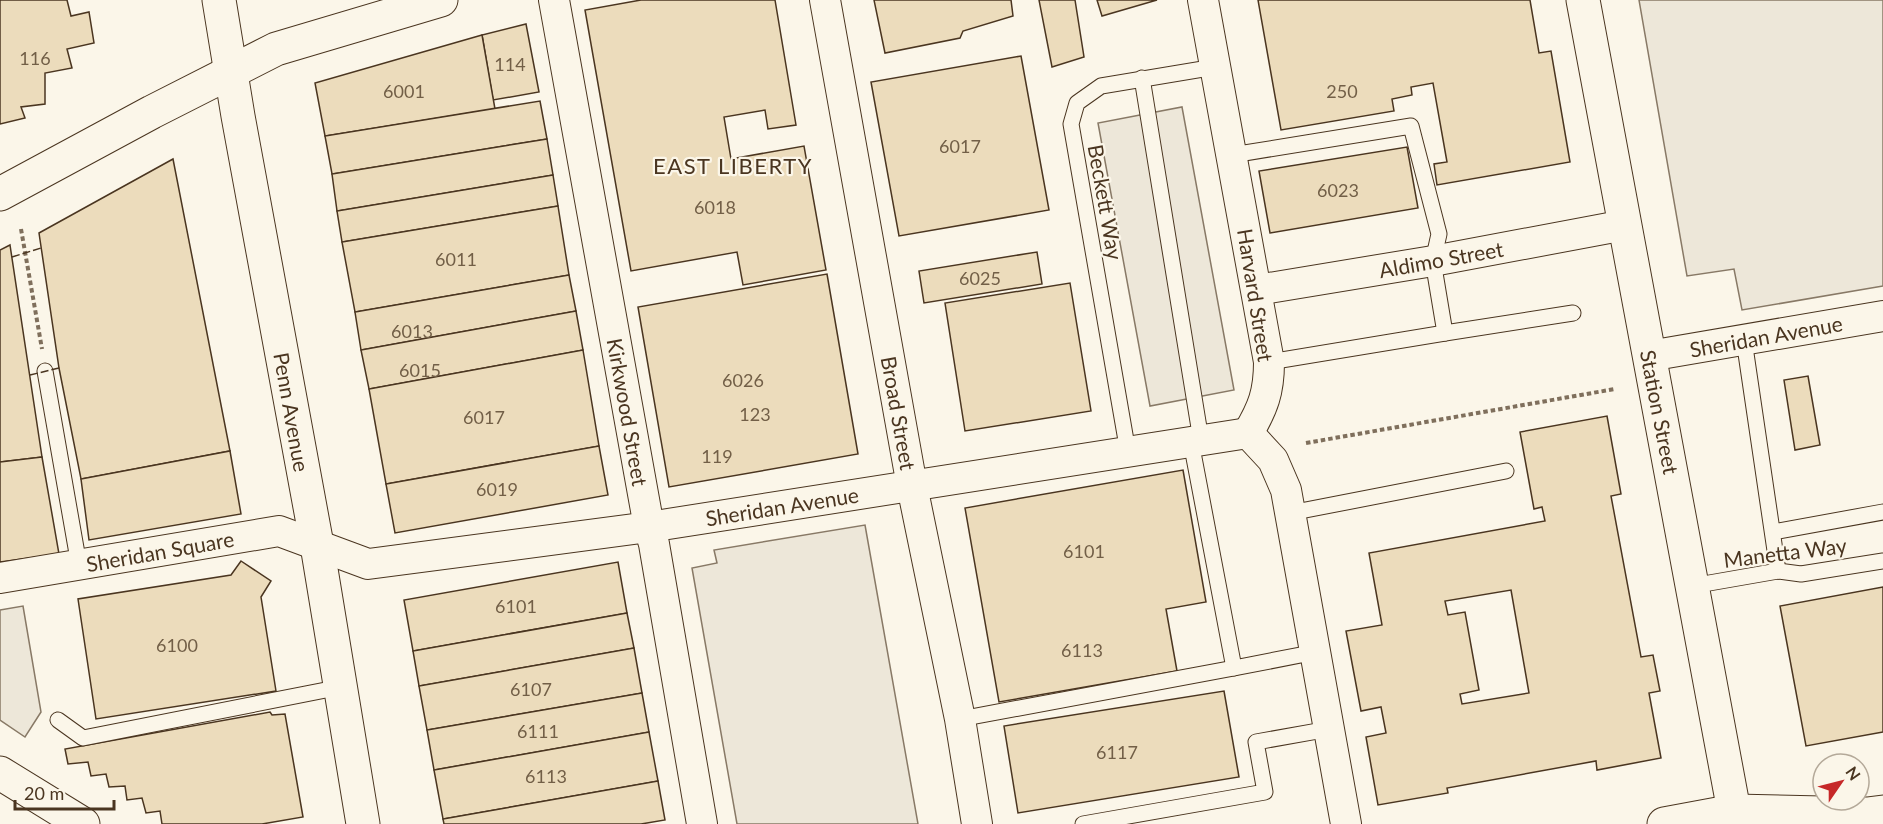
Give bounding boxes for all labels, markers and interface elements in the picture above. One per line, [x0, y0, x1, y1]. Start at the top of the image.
house number: 116 [19, 47, 51, 69]
house number: 114 [494, 53, 526, 75]
house number: 6001 [383, 80, 425, 102]
house number: 250 [1326, 80, 1358, 102]
house number: 6017 [939, 135, 981, 157]
street label: Beckett Way [1084, 142, 1128, 262]
district label: EAST LIBERTY [653, 152, 813, 179]
house number: 6023 [1317, 179, 1359, 201]
house number: 6018 [694, 196, 736, 218]
street label: Harvard Street [1233, 227, 1279, 364]
street label: Aldimo Street [1377, 236, 1506, 282]
house number: 6011 [435, 248, 477, 270]
house number: 6025 [959, 267, 1001, 289]
street label: Sheridan Avenue [1688, 310, 1844, 362]
house number: 6013 [391, 320, 433, 342]
street label: Kirkwood Street [603, 336, 653, 488]
street label: Station Street [1636, 348, 1684, 477]
street label: Penn Avenue [269, 350, 315, 474]
street label: Broad Street [877, 354, 921, 472]
house number: 6015 [399, 359, 441, 381]
house number: 6026 [722, 369, 764, 391]
house number: 123 [739, 403, 771, 425]
house number: 6017 [463, 406, 505, 428]
house number: 119 [701, 445, 733, 467]
house number: 6019 [476, 478, 518, 500]
street label: Sheridan Avenue [704, 482, 860, 530]
street label: Sheridan Square [84, 526, 236, 576]
street label: Manetta Way [1722, 532, 1848, 572]
house number: 6101 [1063, 540, 1105, 562]
house number: 6101 [495, 595, 537, 617]
house number: 6100 [156, 634, 198, 656]
house number: 6113 [1061, 639, 1103, 661]
house number: 6107 [510, 678, 552, 700]
house number: 6111 [517, 720, 559, 742]
house number: 6117 [1096, 741, 1138, 763]
north arrow [1811, 752, 1871, 812]
text: N [1842, 763, 1865, 784]
house number: 6113 [525, 765, 567, 787]
scale bar [15, 773, 114, 811]
text: 20 m [24, 782, 64, 804]

